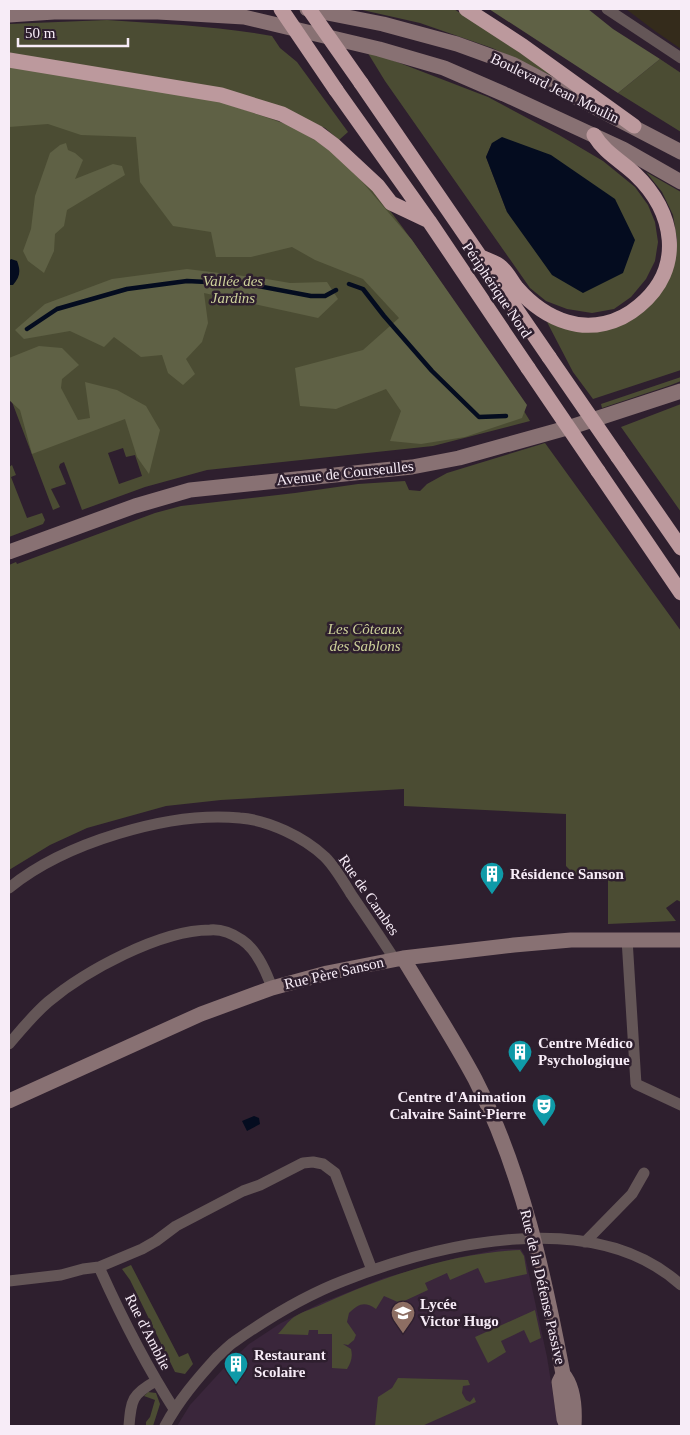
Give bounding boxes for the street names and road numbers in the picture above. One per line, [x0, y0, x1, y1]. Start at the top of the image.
street label: Boulevard Jean Moulin [488, 50, 622, 126]
street label: Périphérique Nord [459, 239, 535, 341]
street label: Avenue de Courseulles [276, 458, 415, 488]
street label: Rue de Cambes [335, 852, 403, 938]
street label: Rue Père Sanson [283, 954, 386, 992]
street label: Rue de la Défense Passive [517, 1208, 569, 1366]
street label: Rue d'Amblie [122, 1291, 174, 1373]

